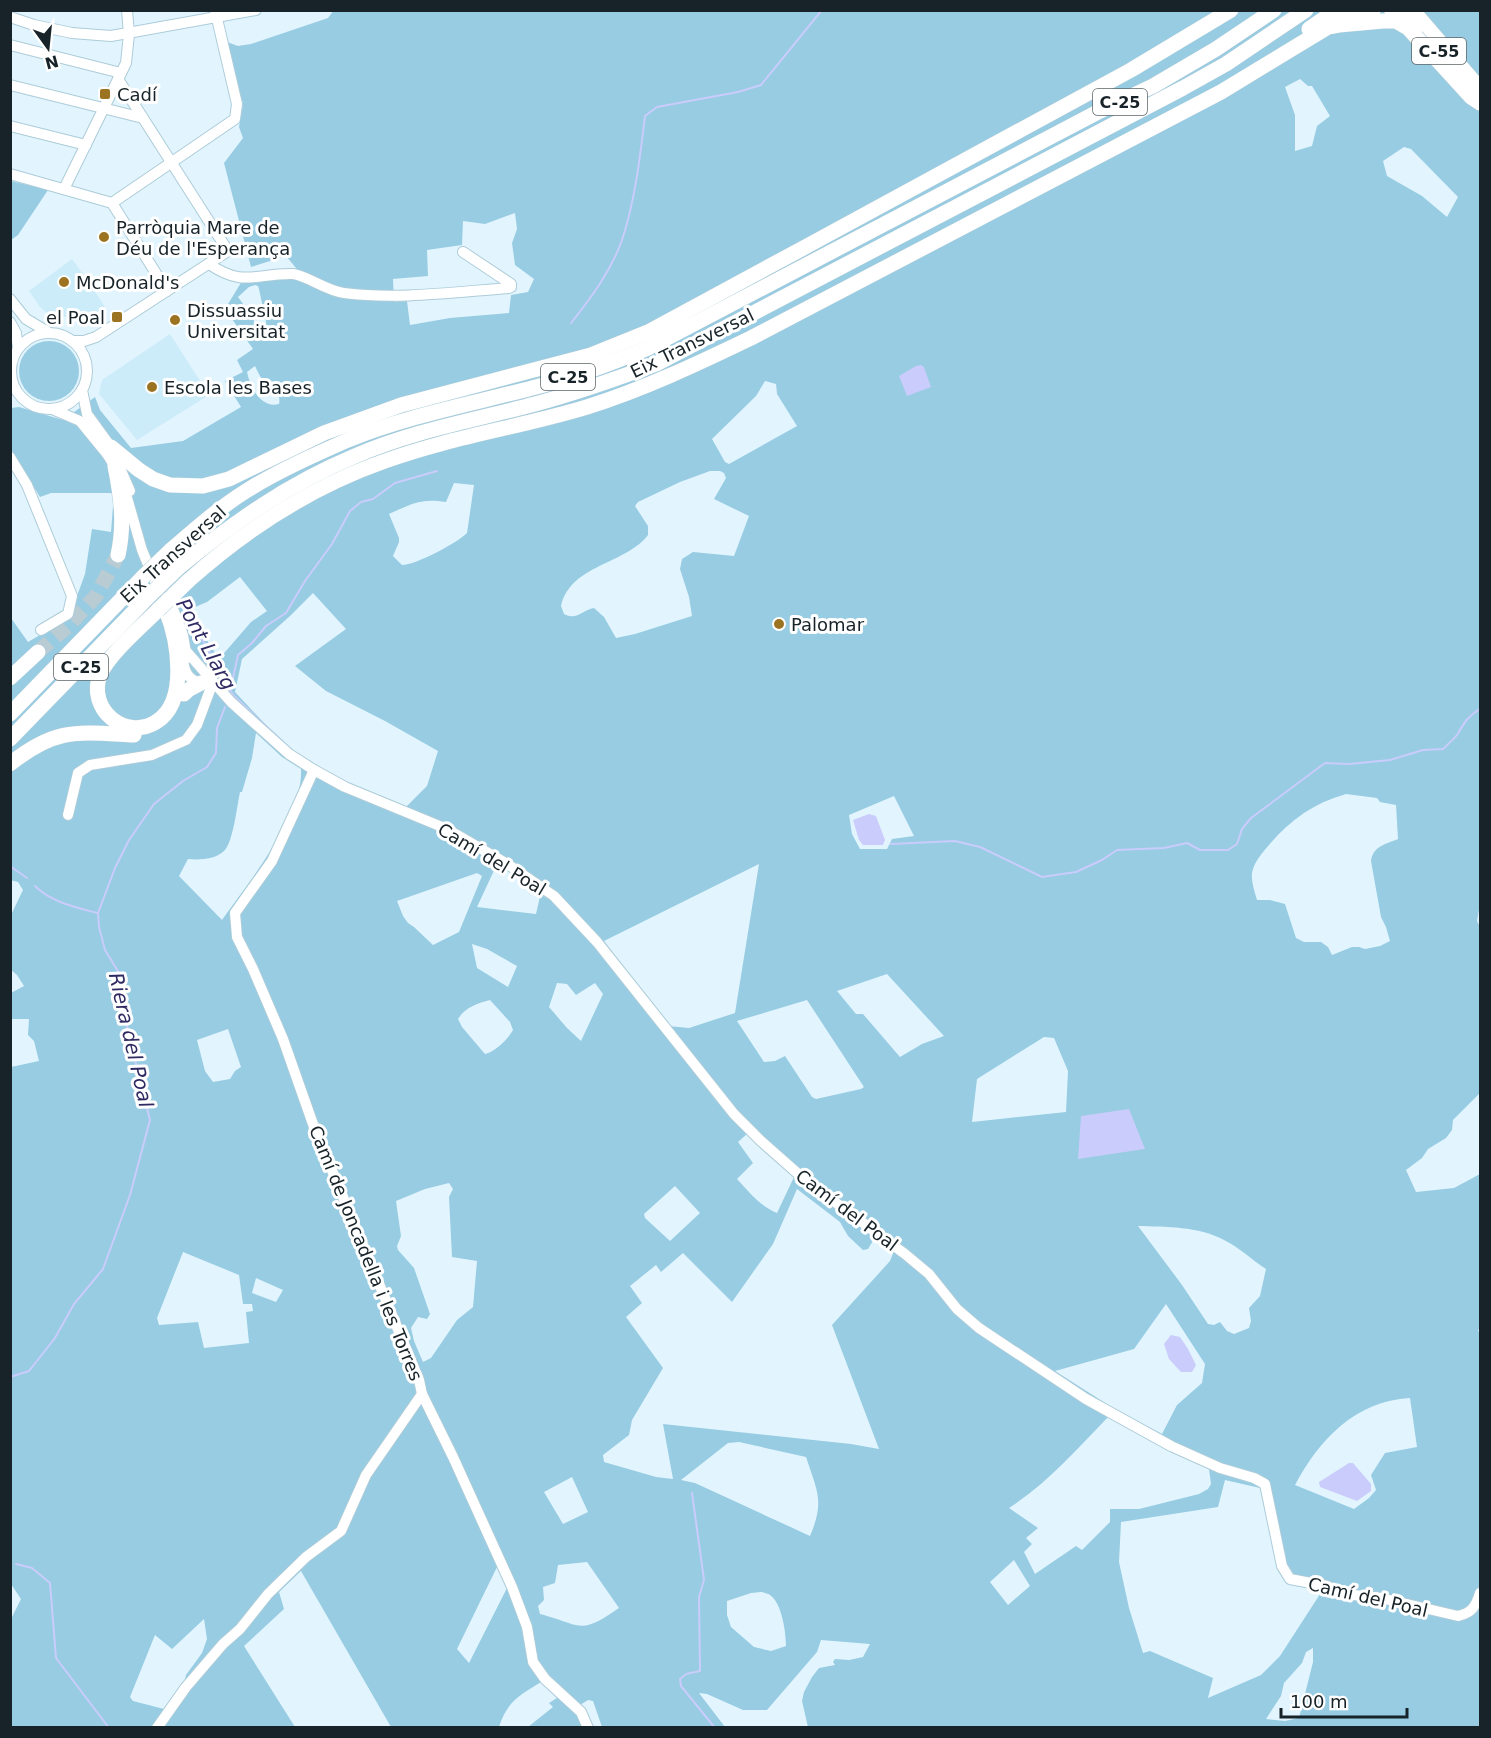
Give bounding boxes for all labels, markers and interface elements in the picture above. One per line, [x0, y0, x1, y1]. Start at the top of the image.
north arrow [18, 18, 78, 78]
road number: C-55 [1412, 38, 1466, 64]
text: N [43, 51, 61, 73]
place label: Cadí [117, 84, 158, 105]
marker: Cadí [98, 87, 112, 101]
road number: C-25 [1093, 89, 1147, 115]
place label: Parròquia Mare de Déu de l'Esperança [116, 217, 290, 259]
marker: Parròquia Mare de Déu de l'Esperança [97, 230, 111, 244]
place label: McDonald's [76, 272, 180, 293]
marker: McDonald's [57, 275, 71, 289]
place label: Dissuassiu Universitat [187, 300, 285, 342]
street label: Eix Transversal [627, 304, 757, 382]
place label: el Poal [46, 307, 105, 328]
marker: el Poal [110, 310, 124, 324]
marker: Dissuassiu Universitat [168, 313, 182, 327]
road number: C-25 [541, 364, 595, 390]
place label: Escola les Bases [164, 377, 312, 398]
marker: Escola les Bases [145, 380, 159, 394]
street label: Eix Transversal [116, 501, 230, 607]
water label: Pont Llarg [171, 594, 241, 694]
place label: Palomar [791, 614, 865, 635]
marker: Palomar [772, 617, 786, 631]
road number: C-25 [54, 654, 108, 680]
street label: Camí del Poal [434, 818, 550, 900]
water label: Riera del Poal [104, 970, 158, 1110]
street label: Camí de Joncadella i les Torres [305, 1122, 427, 1384]
street label: Camí del Poal [792, 1165, 902, 1255]
street label: Camí del Poal [1306, 1573, 1430, 1621]
scale bar [1281, 1681, 1407, 1719]
text: 100 m [1290, 1691, 1348, 1712]

